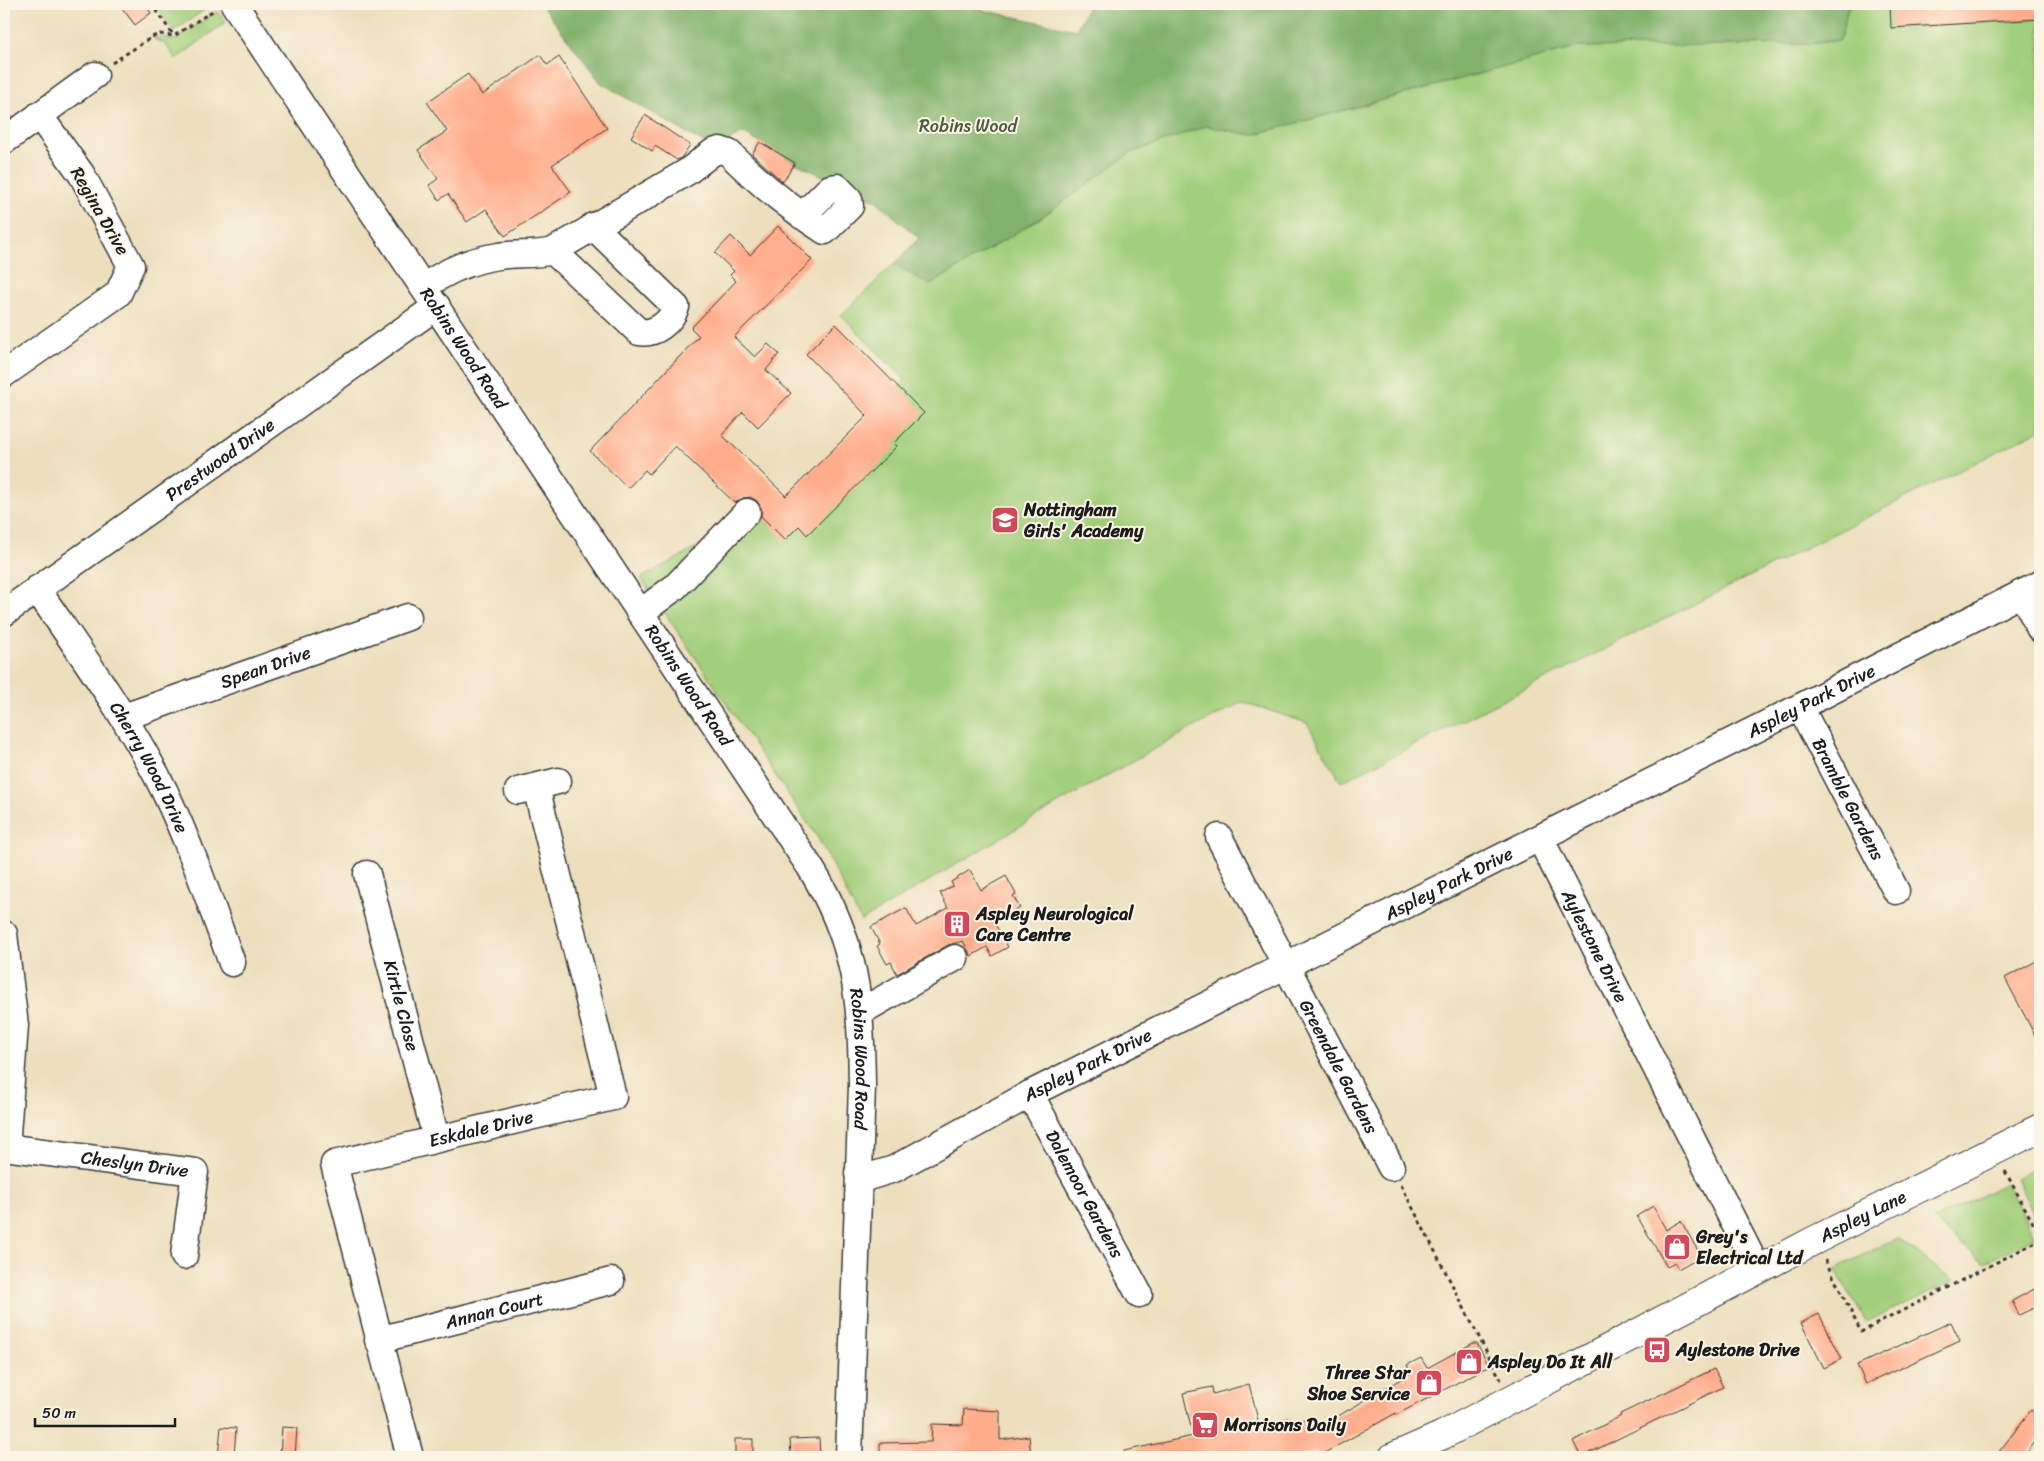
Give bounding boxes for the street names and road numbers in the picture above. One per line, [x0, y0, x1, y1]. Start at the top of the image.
street label: Regina Drive [62, 160, 138, 262]
street label: Robins Wood Road [411, 281, 517, 417]
street label: Prestwood Drive [158, 409, 282, 510]
street label: Robins Wood Road [636, 617, 742, 754]
street label: Spean Drive [216, 636, 315, 698]
street label: Aspley Park Drive [1741, 655, 1881, 747]
street label: Cherry Wood Drive [101, 695, 198, 838]
street label: Bramble Gardens [1803, 732, 1894, 867]
street label: Aspley Park Drive [1378, 838, 1519, 930]
street label: Aylestone Drive [1552, 883, 1637, 1009]
street label: Kirtle Close [374, 956, 429, 1055]
street label: Robins Wood Road [840, 986, 878, 1132]
street label: Greendale Gardens [1290, 994, 1388, 1140]
street label: Aspley Park Drive [1017, 1019, 1158, 1111]
street label: Eskdale Drive [426, 1101, 537, 1157]
street label: Dalemoor Gardens [1037, 1124, 1133, 1265]
street label: Cheslyn Drive [79, 1141, 190, 1187]
street label: Aspley Lane [1813, 1181, 1912, 1252]
street label: Annan Court [441, 1283, 547, 1339]

